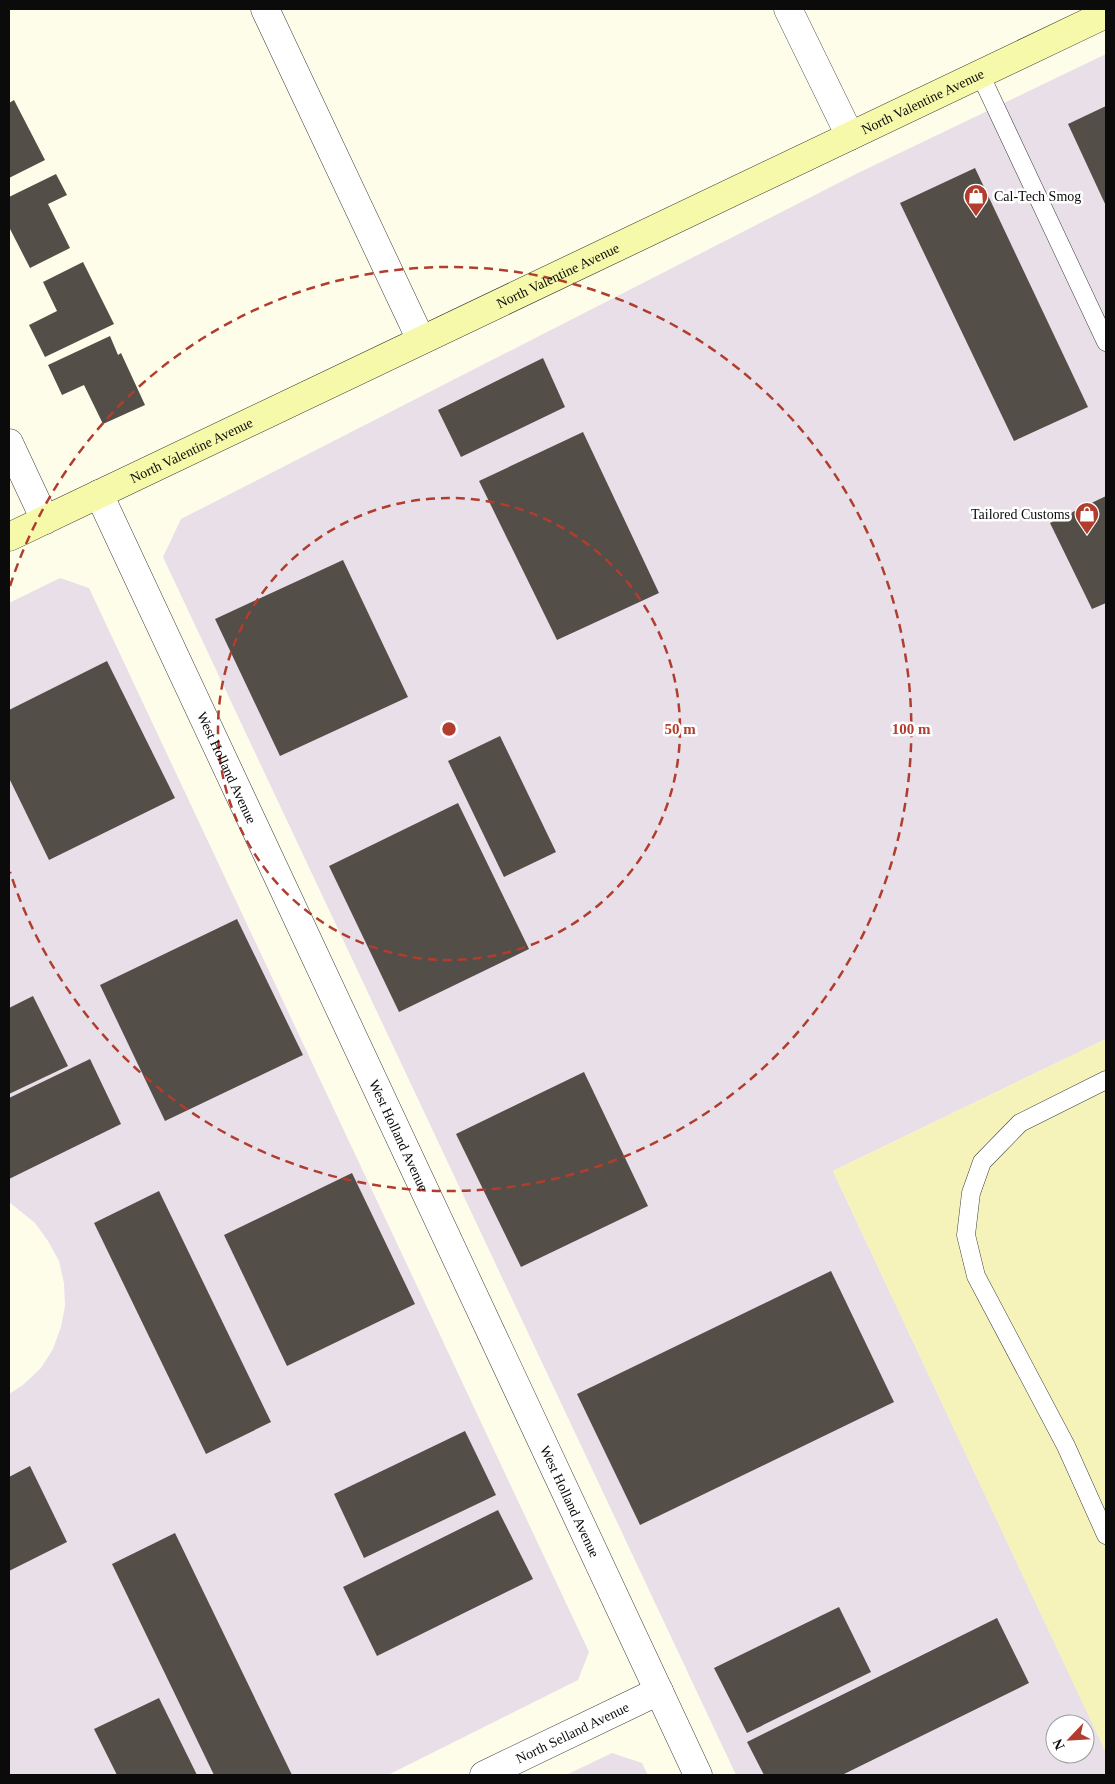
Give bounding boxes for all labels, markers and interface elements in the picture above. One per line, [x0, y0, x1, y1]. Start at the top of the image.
street label: North Valentine Avenue [859, 66, 986, 138]
shop icon: Cal-Tech Smog [963, 183, 989, 217]
place label: Cal-Tech Smog [994, 189, 1081, 204]
street label: North Valentine Avenue [494, 240, 622, 311]
street label: North Valentine Avenue [128, 415, 255, 486]
shop icon: Tailored Customs [1074, 501, 1100, 535]
place label: Tailored Customs [971, 507, 1070, 522]
street label: West Holland Avenue [194, 710, 259, 826]
centre of rings [440, 720, 458, 738]
text: 50 m [664, 721, 696, 737]
text: 100 m [892, 721, 931, 737]
street label: West Holland Avenue [366, 1077, 431, 1194]
street label: West Holland Avenue [537, 1443, 602, 1560]
street label: North Selland Avenue [514, 1700, 631, 1767]
north arrow [1045, 1714, 1095, 1764]
text: N [1050, 1737, 1068, 1752]

